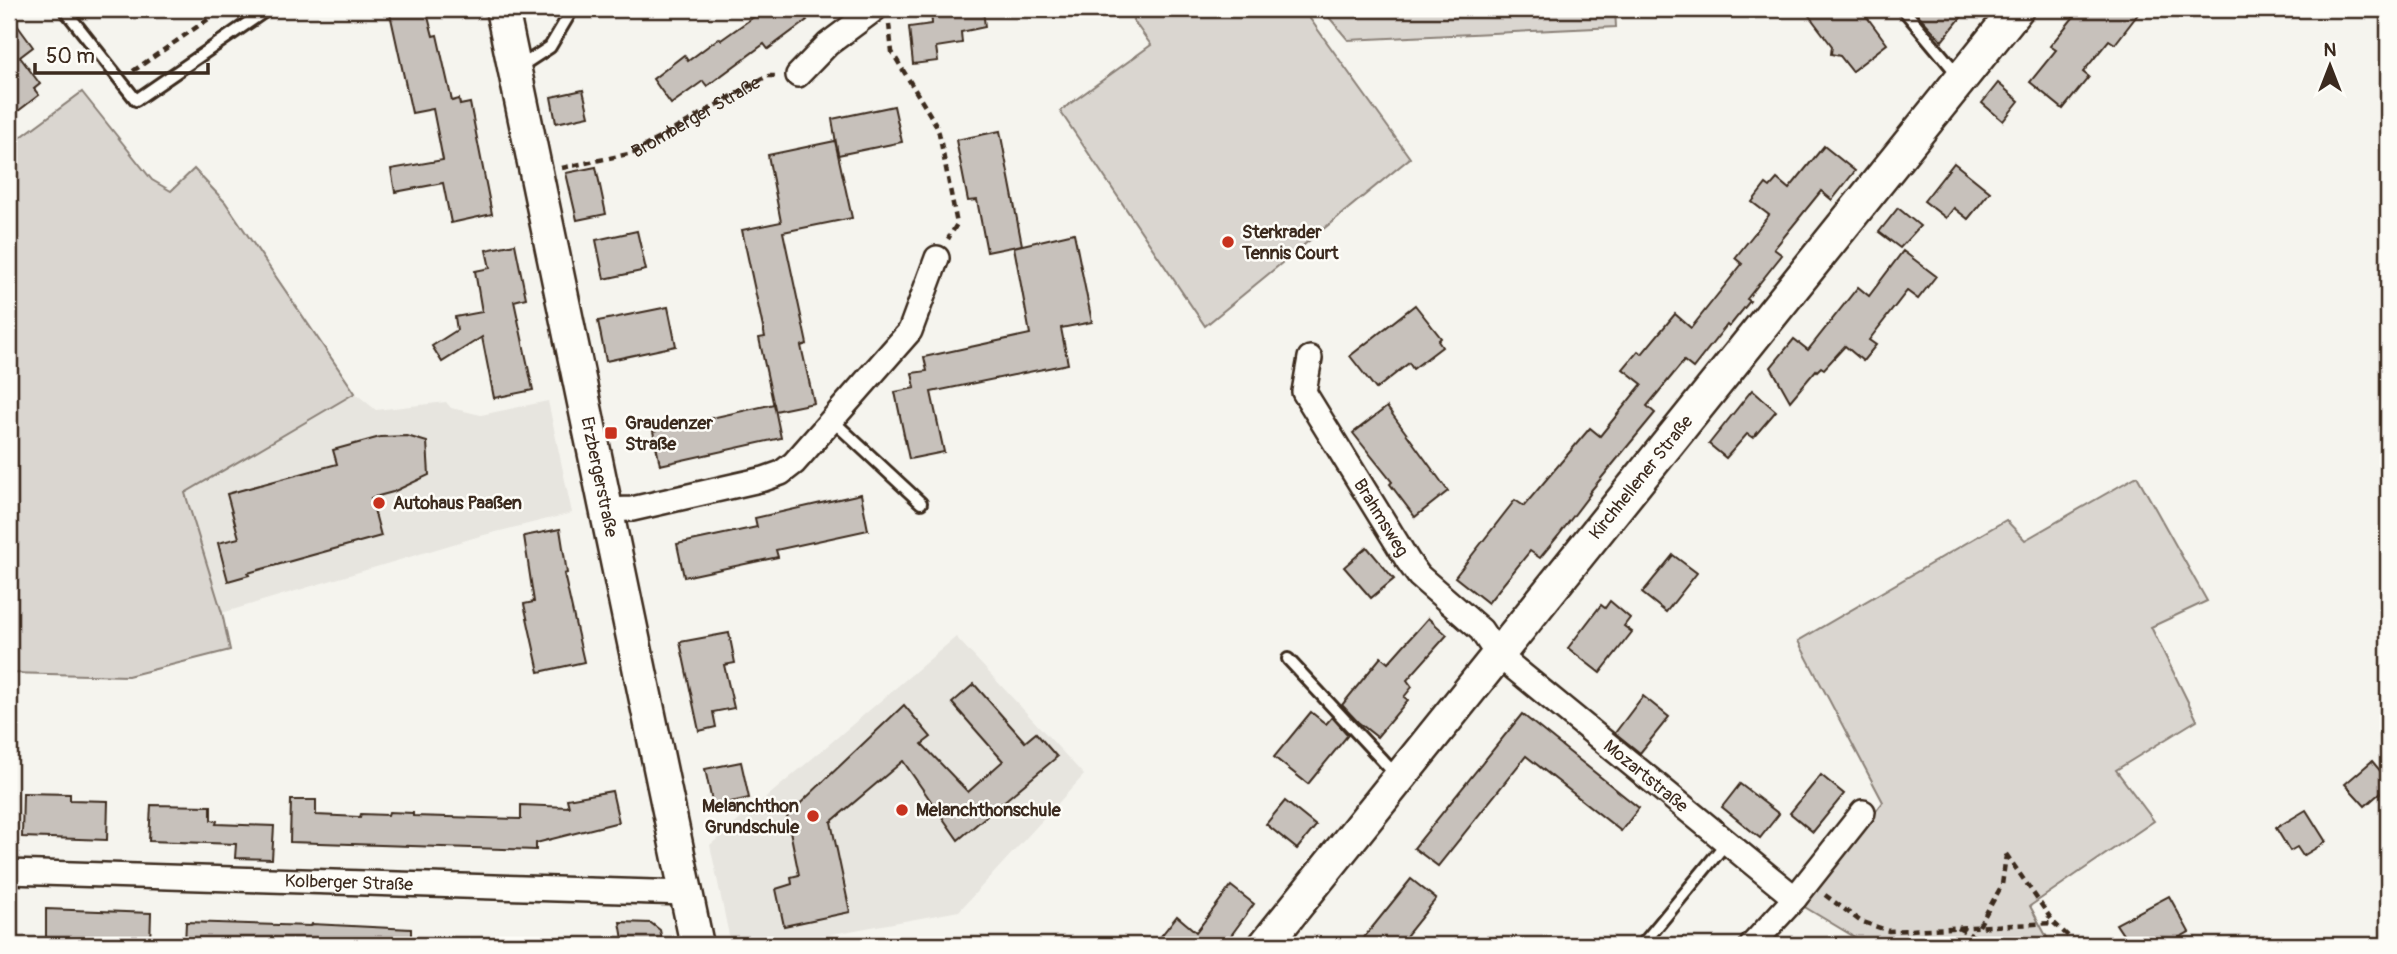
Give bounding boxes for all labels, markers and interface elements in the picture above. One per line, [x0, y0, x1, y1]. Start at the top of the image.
scale bar [35, 32, 208, 76]
north arrow [2296, 32, 2366, 102]
text: N [2324, 38, 2337, 62]
text: 50 m [46, 43, 95, 70]
street label: Bromberger Straße [627, 71, 765, 163]
place label: Sterkrader Tennis Court [1241, 221, 1339, 265]
marker: Sterkrader Tennis Court [1220, 234, 1236, 250]
street label: Kirchhellener Straße [1584, 411, 1698, 545]
place label: Graudenzer Straße [625, 412, 713, 456]
street label: Erzbergerstraße [575, 415, 623, 540]
marker: Graudenzer Straße [603, 425, 619, 441]
street label: Brahmsweg [1348, 475, 1414, 561]
place label: Autohaus Paaßen [393, 492, 522, 515]
marker: Autohaus Paaßen [371, 495, 387, 511]
street label: Mozartstraße [1598, 735, 1693, 818]
place label: Melanchthon Grundschule [702, 795, 800, 839]
place label: Melanchthonschule [916, 799, 1062, 822]
marker: Melanchthonschule [894, 802, 910, 818]
marker: Melanchthon Grundschule [805, 808, 821, 824]
street label: Kolberger Straße [284, 870, 414, 897]

